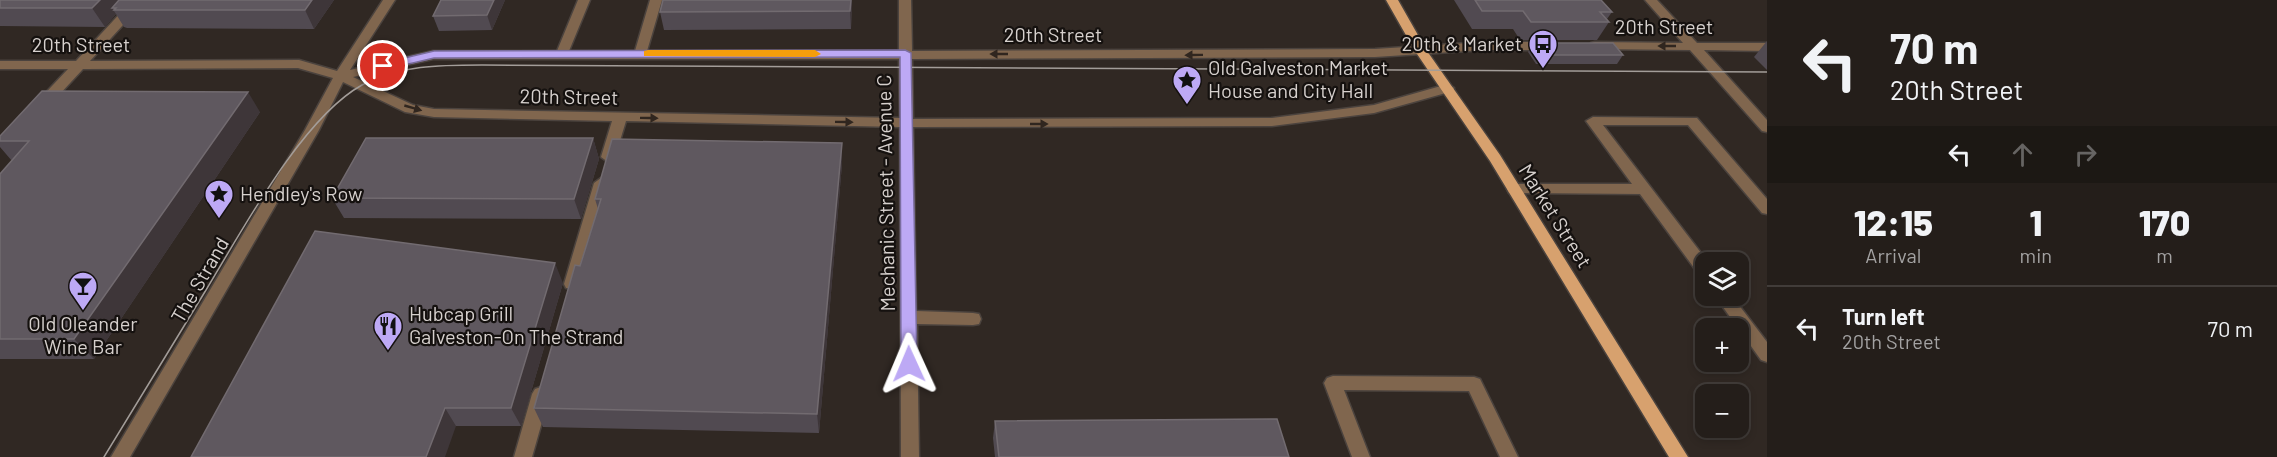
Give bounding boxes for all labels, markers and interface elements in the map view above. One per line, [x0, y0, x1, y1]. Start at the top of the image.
street label: 20th Street [1615, 14, 1713, 38]
street label: 20th Street [1004, 22, 1102, 46]
text: 70 m [1890, 22, 1978, 72]
icon: left [1791, 24, 1869, 102]
bus stop icon: 20th & Market [1527, 28, 1559, 70]
place label: 20th & Market [1402, 31, 1522, 55]
street label: 20th Street [32, 32, 130, 56]
pin [357, 40, 408, 91]
one-way arrow [1657, 41, 1676, 51]
icon: arrive [366, 49, 399, 82]
one-way arrow [990, 49, 1009, 59]
one-way arrow [1185, 50, 1204, 60]
place label: Old Galveston Market House and City Hall [1208, 55, 1388, 102]
place icon: Old Galveston Market House and City Hall [1171, 64, 1203, 106]
text: 20th Street [1890, 73, 2023, 105]
street label: Mechanic Street - Avenue C [871, 74, 899, 312]
street label: 20th Street [519, 83, 619, 109]
one-way arrow [404, 104, 422, 114]
one-way arrow [640, 113, 659, 123]
one-way arrow [835, 117, 854, 127]
one-way arrow [1029, 119, 1048, 129]
icon: left [1943, 138, 1976, 171]
icon: ahead [2006, 138, 2039, 171]
icon: right [2069, 138, 2102, 171]
street label: Market Street [1514, 159, 1597, 272]
place icon: Hendley's Row [203, 178, 235, 220]
place label: Hendley's Row [240, 181, 362, 205]
text: 12:15 [1854, 200, 1933, 243]
text: 1 [2029, 200, 2042, 243]
text: 170 [2139, 200, 2190, 243]
street label: The Strand [165, 233, 233, 326]
text: Arrival [1865, 243, 1921, 267]
text: min [2020, 243, 2052, 267]
text: m [2156, 243, 2173, 267]
map controls [1695, 252, 1749, 438]
button: layers [1695, 252, 1749, 306]
bar icon: Old Oleander Wine Bar [67, 270, 99, 312]
place label: Hubcap Grill Galveston-On The Strand [409, 301, 623, 348]
text: Turn left [1842, 303, 1925, 329]
restaurant icon: Hubcap Grill Galveston-On The Strand [372, 310, 404, 352]
place label: Old Oleander Wine Bar [28, 311, 138, 358]
icon: left [1791, 312, 1824, 345]
text: 70 m [2208, 315, 2253, 341]
button: + [1695, 318, 1749, 372]
text: 20th Street [1842, 329, 1941, 353]
position arrow [877, 332, 941, 396]
button: − [1695, 384, 1749, 438]

